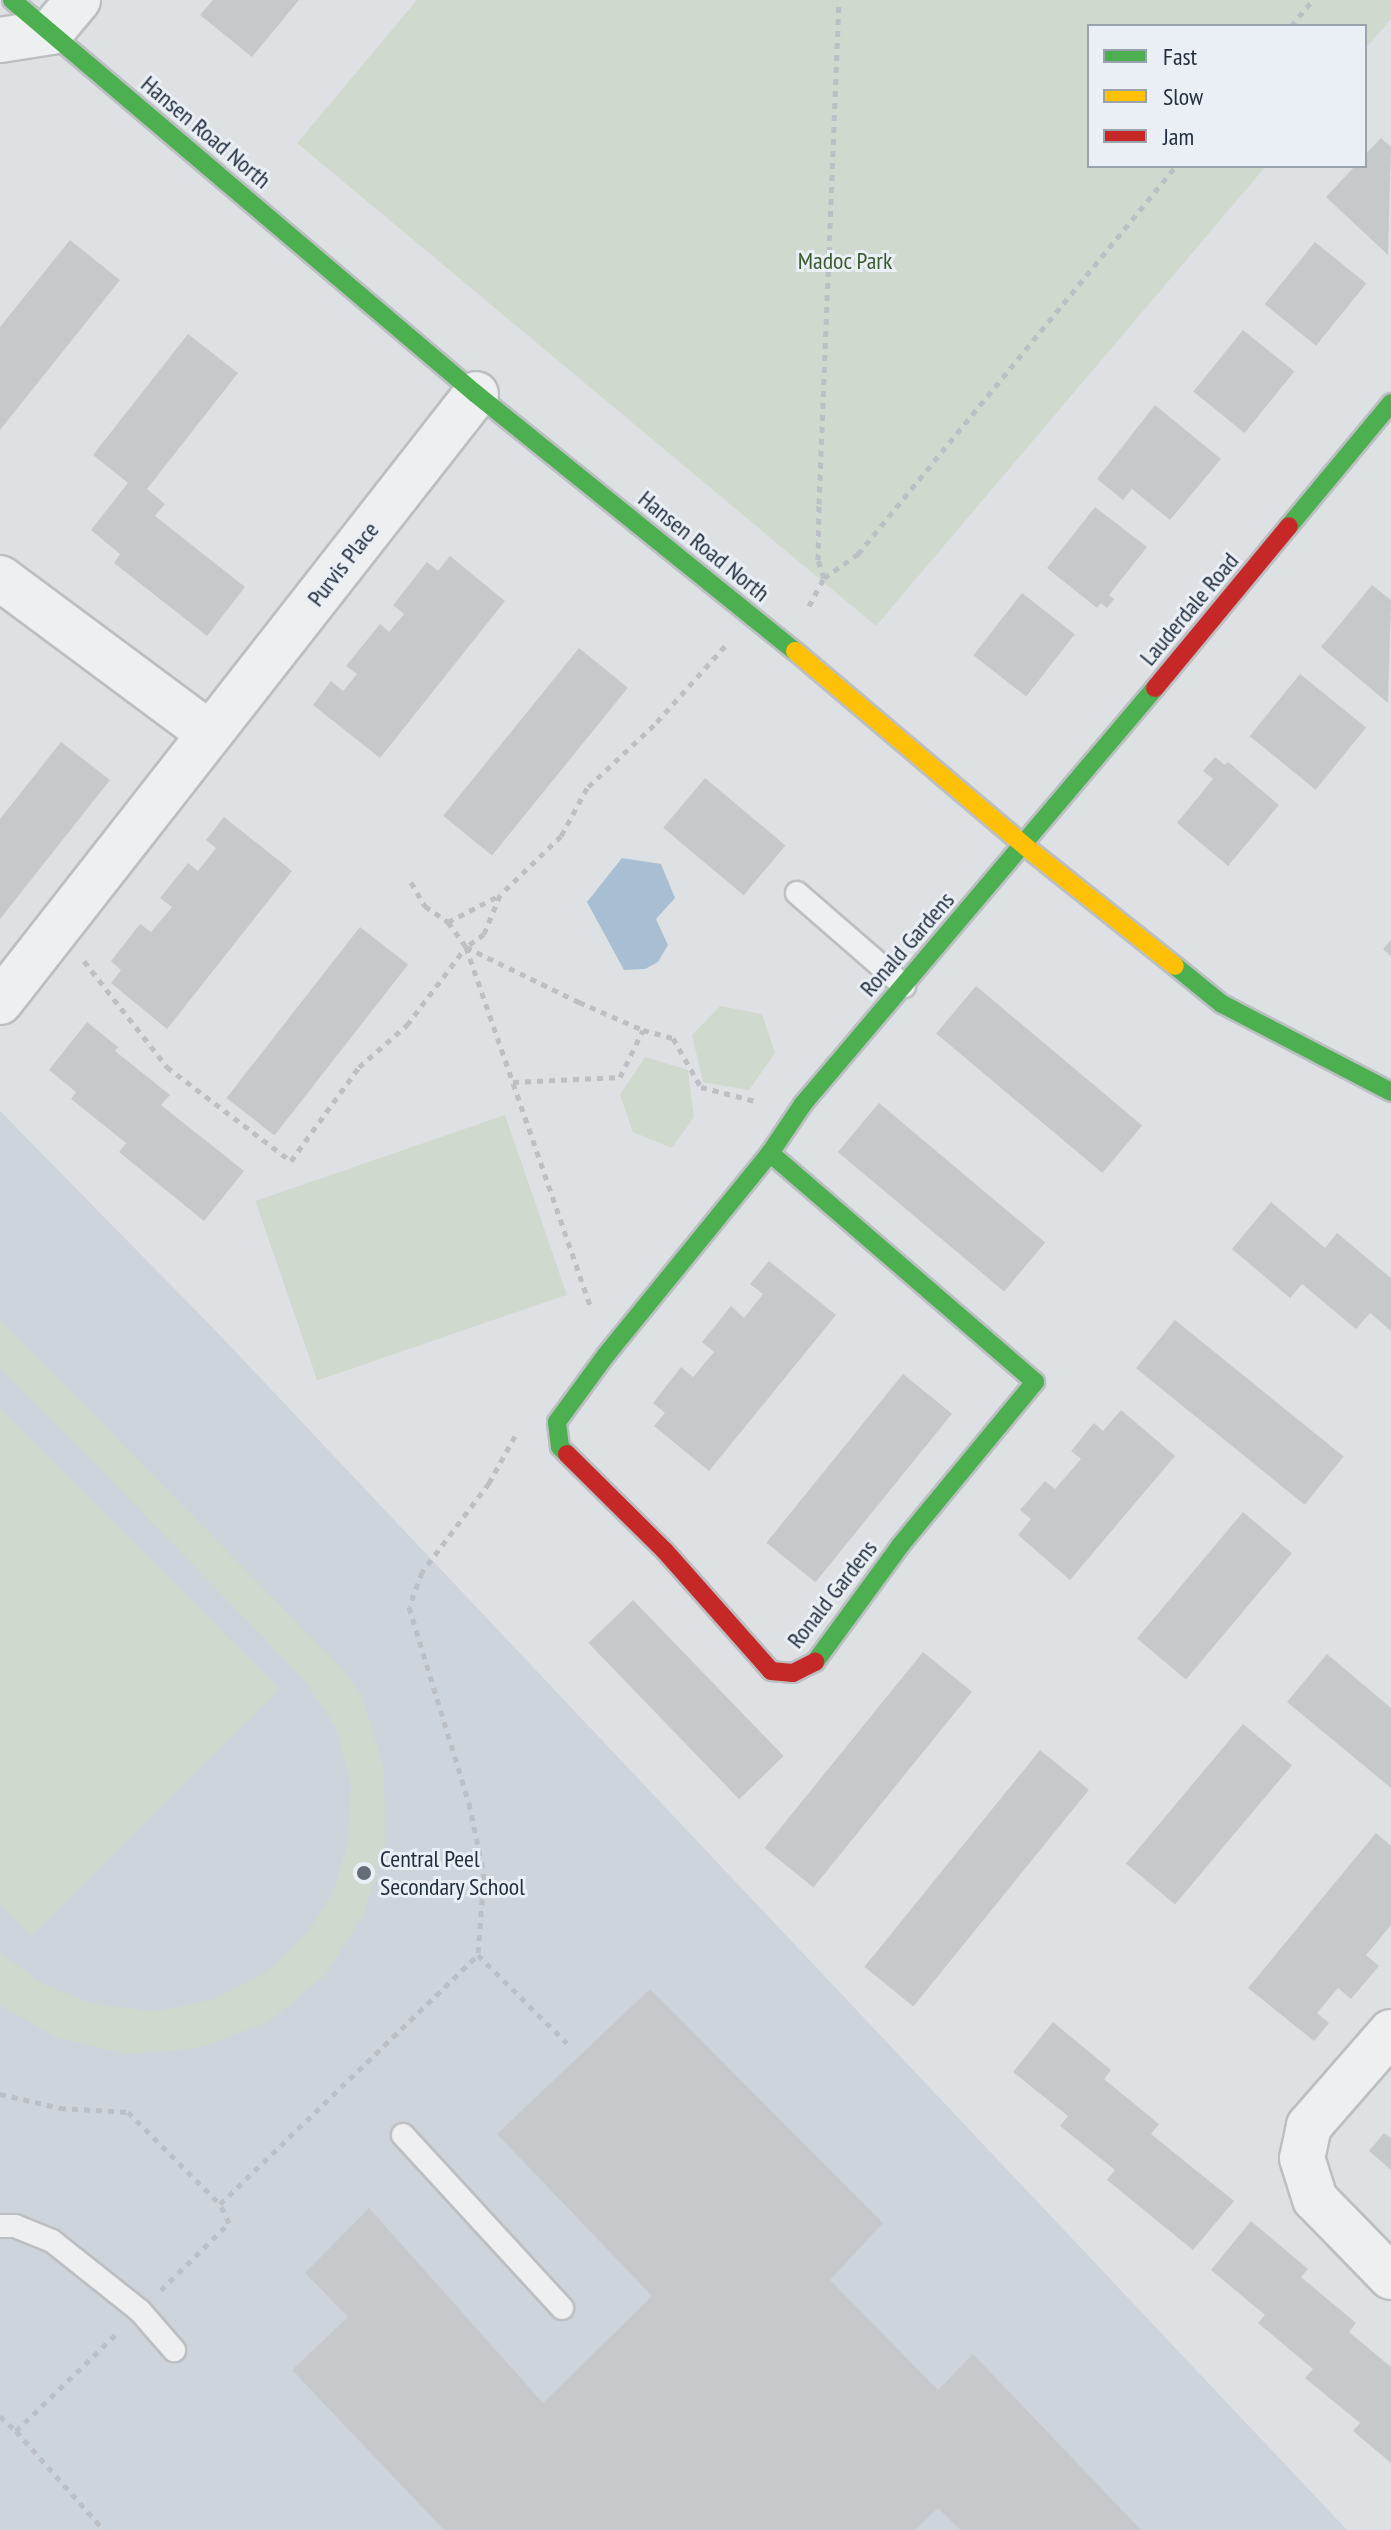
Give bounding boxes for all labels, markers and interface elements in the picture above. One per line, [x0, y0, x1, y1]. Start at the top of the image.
legend [1087, 24, 1367, 168]
text: Fast [1163, 41, 1197, 72]
street label: Hansen Road North [135, 69, 277, 195]
text: Slow [1163, 81, 1203, 112]
text: Jam [1163, 121, 1194, 152]
park label: Madoc Park [798, 247, 892, 275]
street label: Hansen Road North [633, 484, 775, 608]
street label: Purvis Place [301, 516, 385, 612]
street label: Lauderdale Road [1134, 547, 1244, 671]
street label: Ronald Gardens [854, 886, 960, 1002]
street label: Ronald Gardens [781, 1534, 883, 1654]
place label: Central Peel Secondary School [380, 1845, 525, 1901]
marker: Central Peel Secondary School [355, 1864, 373, 1882]

